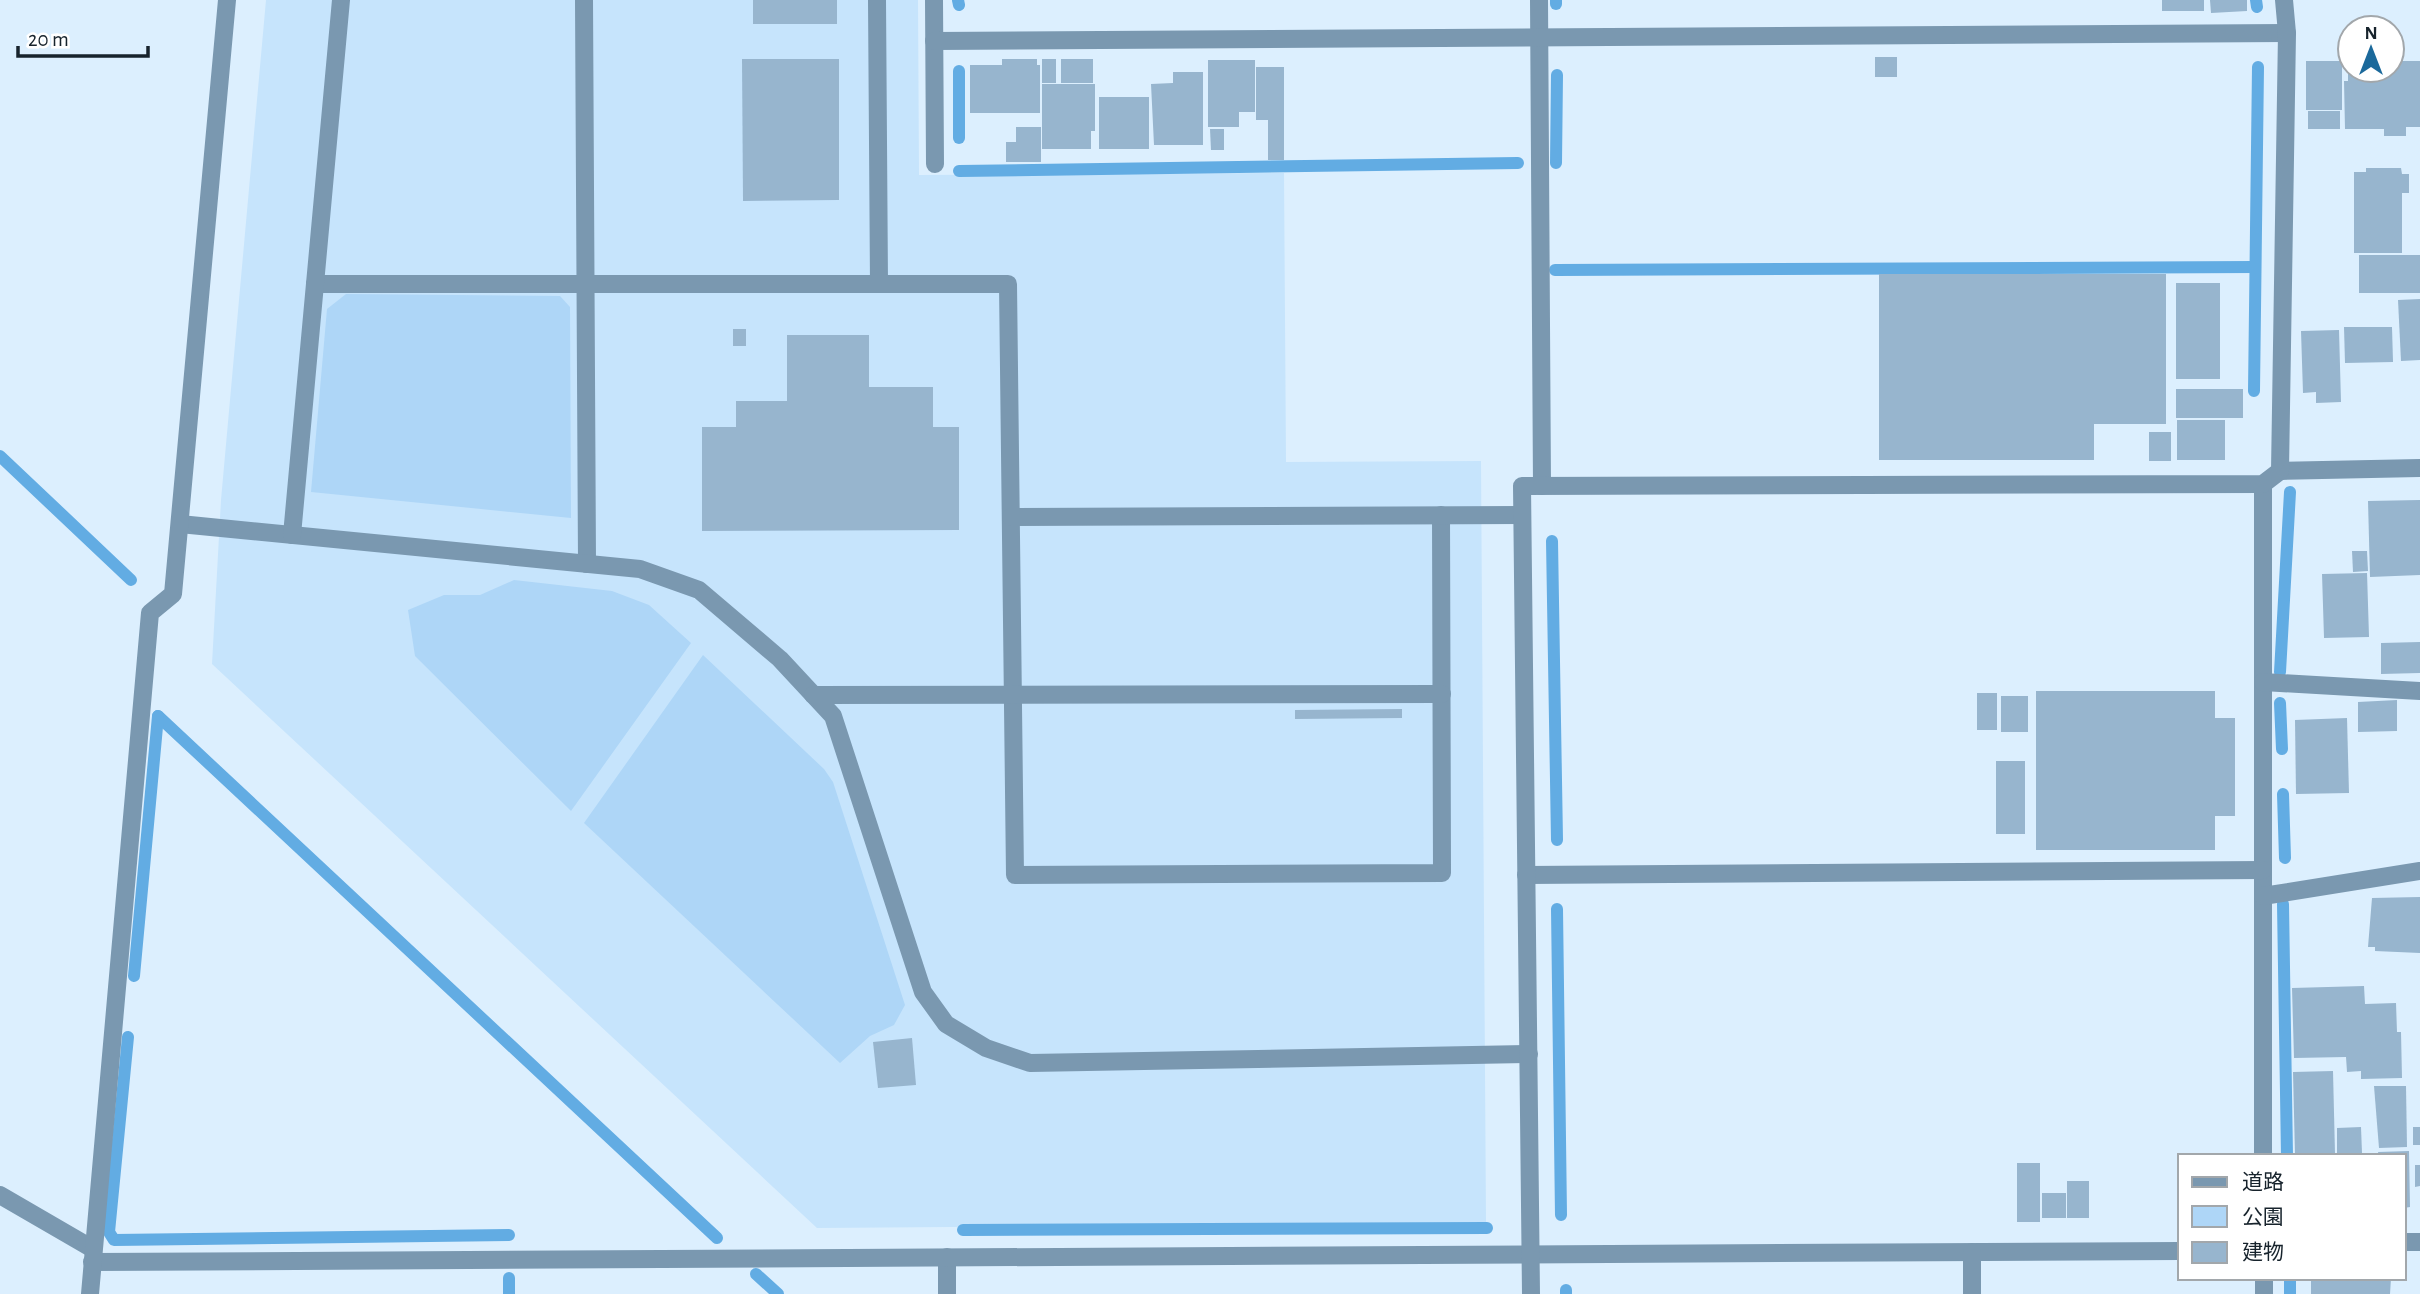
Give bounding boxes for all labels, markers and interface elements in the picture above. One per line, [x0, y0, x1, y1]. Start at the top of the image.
scale bar [18, 14, 147, 58]
north arrow [2336, 14, 2406, 84]
text: N [2364, 24, 2378, 43]
text: 20 m [28, 29, 69, 50]
legend [2178, 1154, 2406, 1280]
text: 道路 [2242, 1171, 2284, 1193]
text: 公園 [2242, 1207, 2284, 1228]
text: 建物 [2242, 1241, 2284, 1263]

